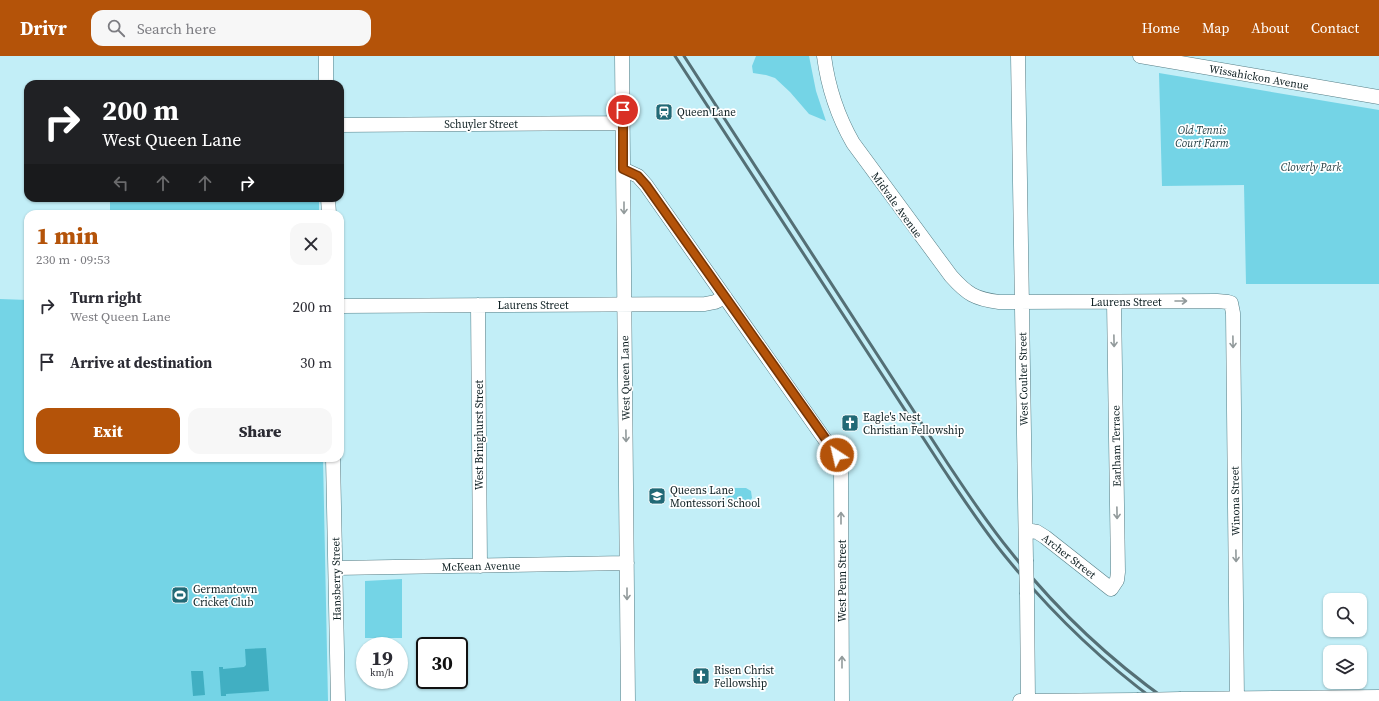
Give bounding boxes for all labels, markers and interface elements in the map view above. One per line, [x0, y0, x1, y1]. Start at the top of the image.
search box [91, 10, 371, 46]
text: Drivr [20, 15, 67, 41]
icon: search [105, 17, 127, 39]
text: Search here [137, 18, 216, 39]
text: Home [1142, 18, 1180, 38]
text: Map [1202, 18, 1229, 38]
text: About [1251, 18, 1289, 38]
text: Contact [1311, 18, 1359, 38]
street label: Wissahickon Avenue [1208, 61, 1310, 94]
text: 200 m [102, 91, 179, 129]
pin [606, 93, 640, 127]
icon: right [36, 96, 88, 148]
icon: arrive [612, 99, 634, 121]
station icon: Queen Lane [654, 102, 674, 122]
place label: Queen Lane [677, 105, 736, 120]
street label: Schuyler Street [444, 117, 518, 132]
park label: Old Tennis Court Farm [1175, 123, 1229, 151]
text: West Queen Lane [102, 127, 241, 152]
park label: Cloverly Park [1281, 160, 1342, 175]
street label: Midvale Avenue [868, 169, 926, 242]
icon: left [110, 172, 132, 194]
icon: ahead [152, 172, 174, 194]
icon: ahead [194, 172, 216, 194]
icon: right [236, 172, 258, 194]
one-way arrow [620, 201, 628, 214]
text: 1 min [36, 219, 99, 252]
button: close [290, 223, 332, 265]
text: 230 m · 09:53 [36, 251, 110, 268]
text: Turn right [70, 287, 142, 308]
icon: right [36, 295, 58, 317]
street label: Laurens Street [1090, 295, 1162, 310]
text: 200 m [292, 296, 332, 317]
one-way arrow [1174, 297, 1187, 305]
street label: Laurens Street [497, 298, 569, 313]
text: West Queen Lane [70, 308, 171, 325]
street label: West Coulter Street [1015, 332, 1032, 426]
one-way arrow [1110, 334, 1118, 347]
street label: West Queen Lane [617, 335, 634, 421]
one-way arrow [1230, 335, 1237, 348]
icon: arrive [36, 351, 58, 373]
text: Arrive at destination [70, 352, 212, 373]
text: 30 m [300, 352, 332, 373]
street label: West Bringhurst Street [472, 379, 487, 490]
street label: Earlham Terrace [1108, 405, 1125, 487]
button: Exit [36, 408, 180, 454]
button: Share [188, 408, 332, 454]
place label: Eagle's Nest Christian Fellowship [863, 410, 964, 438]
church icon: Eagle's Nest Christian Fellowship [840, 413, 860, 433]
one-way arrow [622, 429, 630, 442]
position arrow [816, 434, 858, 476]
street label: Winona Street [1227, 466, 1244, 536]
place label: Queens Lane Montessori School [670, 483, 760, 511]
school or university icon: Queens Lane Montessori School [647, 486, 667, 506]
one-way arrow [1113, 506, 1121, 519]
one-way arrow [837, 512, 845, 525]
street label: Archer Street [1038, 530, 1099, 583]
street label: Hansberry Street [328, 537, 345, 621]
street label: West Penn Street [835, 539, 850, 622]
one-way arrow [1232, 549, 1240, 562]
street label: McKean Avenue [442, 558, 521, 575]
place label: Germantown Cricket Club [193, 582, 258, 610]
sports icon: Germantown Cricket Club [170, 585, 190, 605]
one-way arrow [623, 587, 631, 600]
map controls [1323, 593, 1367, 689]
button: search [1323, 593, 1367, 637]
speed limit sign: 30 [416, 637, 468, 689]
text: 19 [371, 644, 393, 672]
button: layers [1323, 645, 1367, 689]
one-way arrow [838, 656, 846, 669]
place label: Risen Christ Fellowship [714, 663, 774, 691]
text: km/h [370, 666, 394, 679]
church icon: Risen Christ Fellowship [691, 666, 711, 686]

